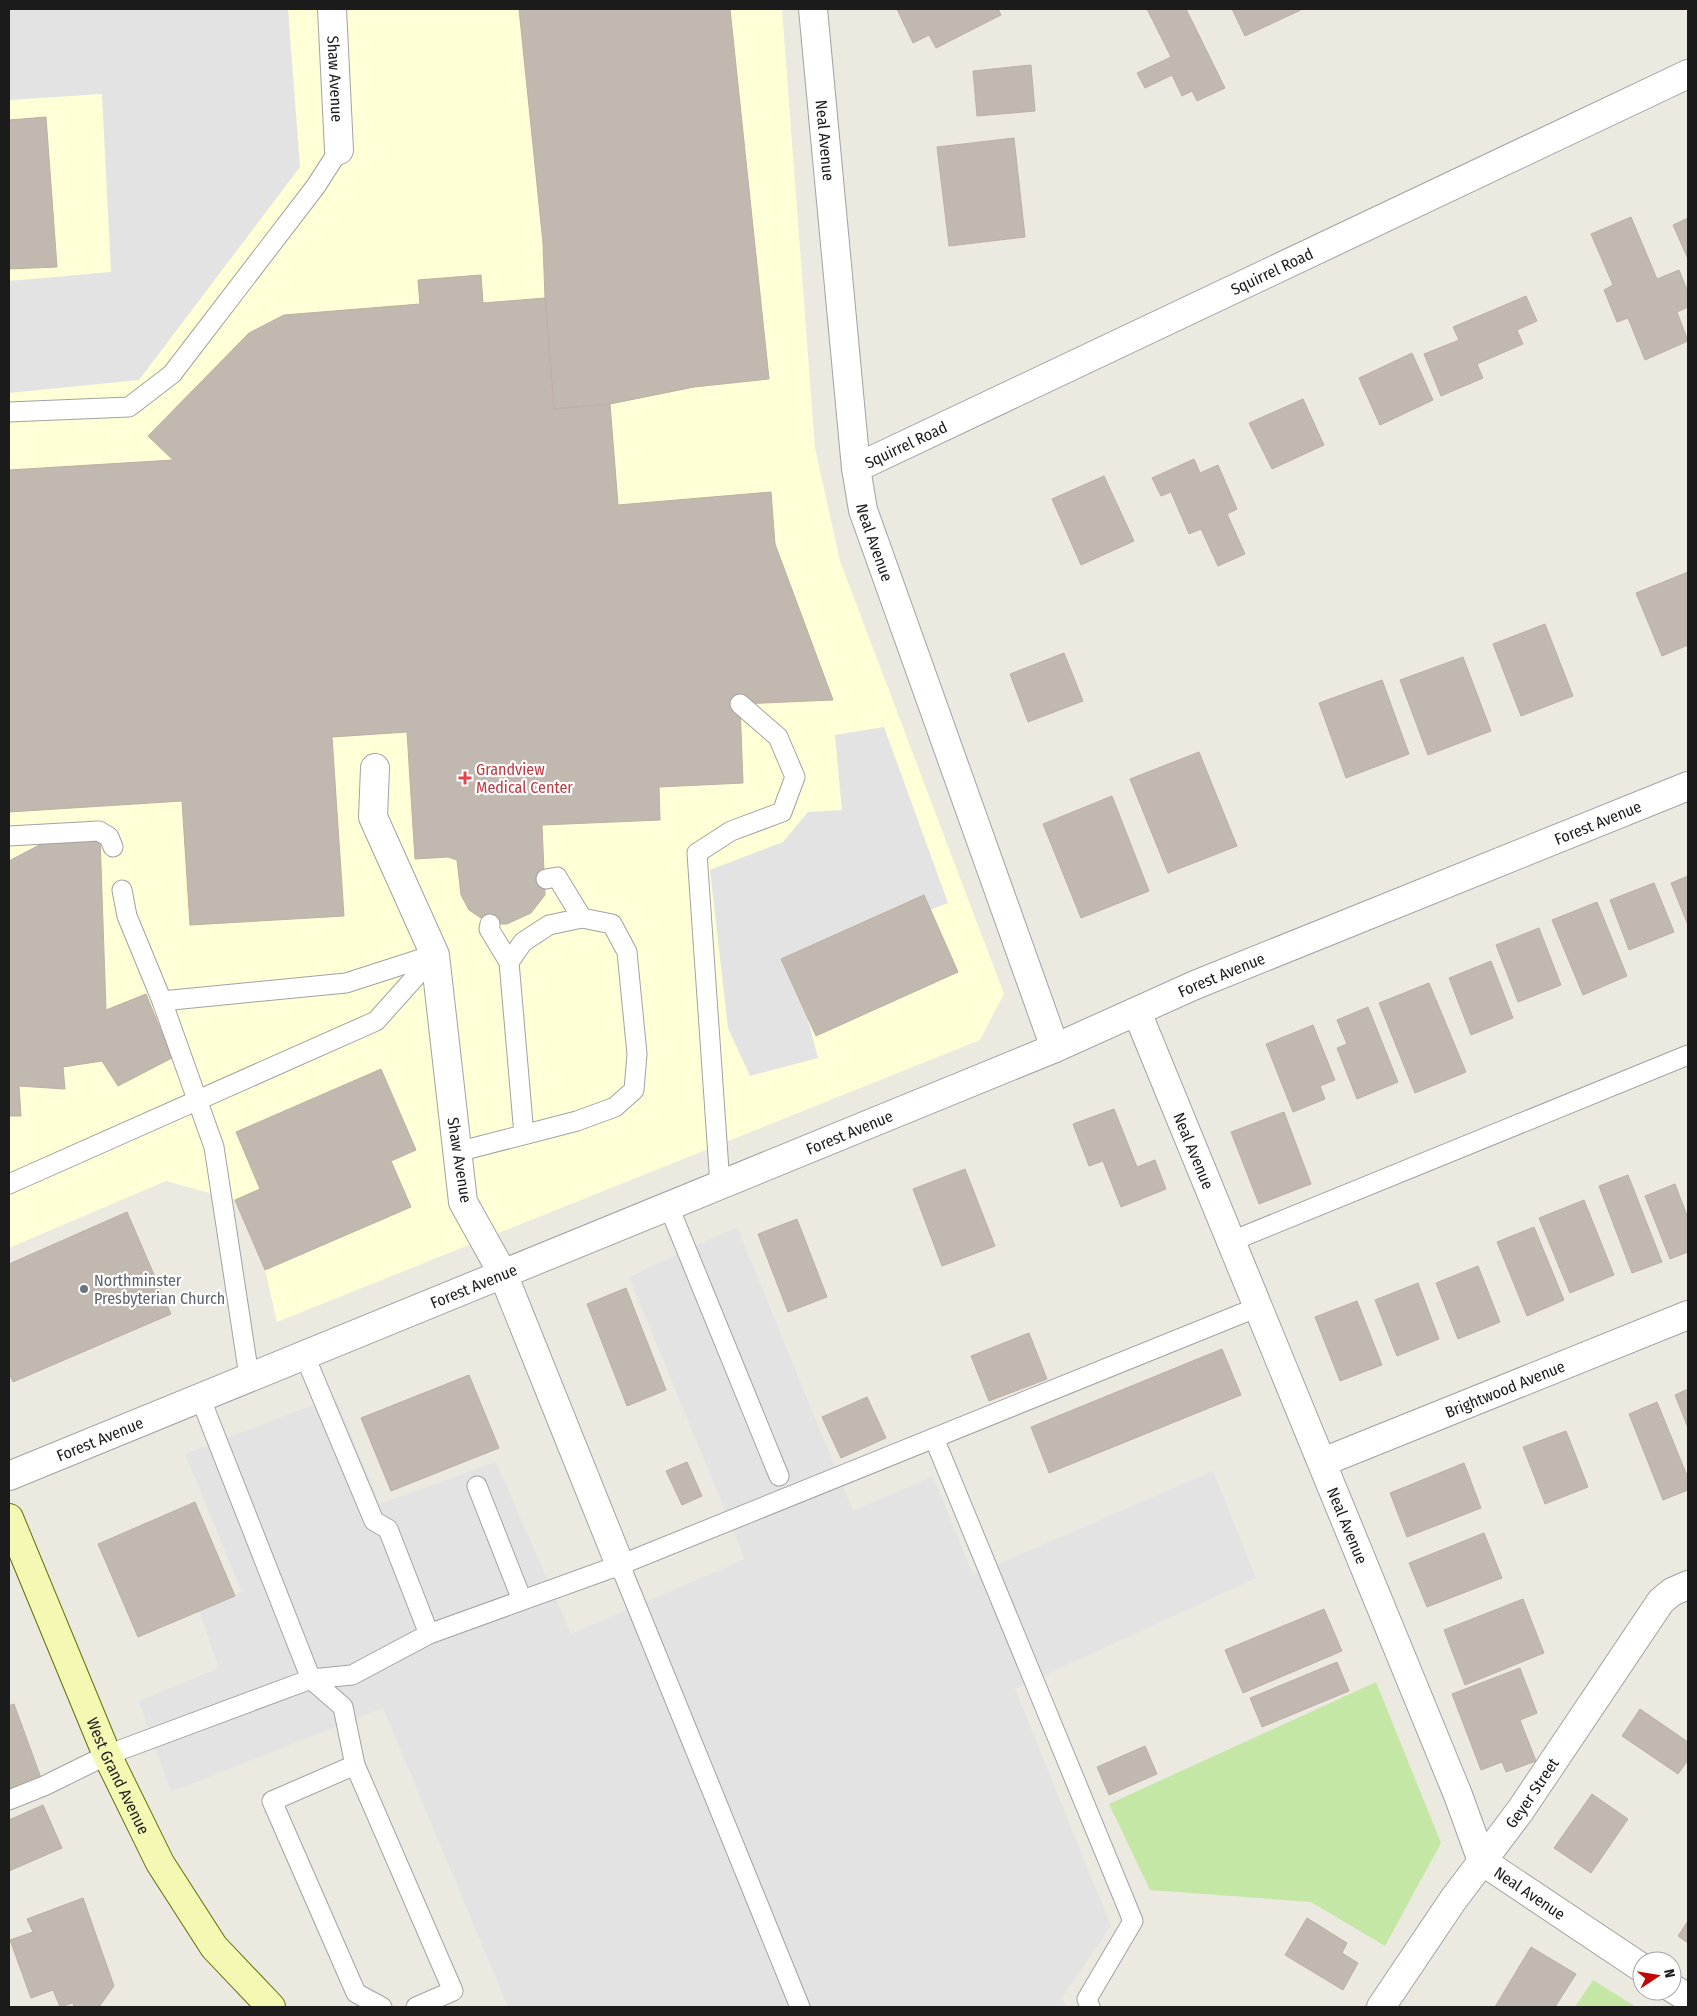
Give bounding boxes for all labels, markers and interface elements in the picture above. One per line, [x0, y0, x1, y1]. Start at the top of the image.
street label: Shaw Avenue [323, 35, 347, 123]
street label: Neal Avenue [812, 99, 838, 182]
street label: Squirrel Road [1228, 244, 1316, 299]
street label: Squirrel Road [862, 417, 950, 472]
street label: Neal Avenue [852, 502, 897, 584]
place label: Grandview Medical Center [476, 760, 573, 797]
marker: Grandview Medical Center [458, 771, 472, 785]
street label: Forest Avenue [1552, 797, 1644, 849]
street label: Forest Avenue [1175, 949, 1268, 1001]
street label: Forest Avenue [803, 1106, 896, 1159]
street label: Neal Avenue [1169, 1110, 1218, 1192]
street label: Shaw Avenue [443, 1116, 476, 1204]
street label: Forest Avenue [428, 1260, 520, 1313]
place label: Northminster Presbyterian Church [94, 1271, 225, 1308]
marker: Northminster Presbyterian Church [78, 1283, 90, 1295]
street label: Brightwood Avenue [1442, 1357, 1568, 1422]
street label: Forest Avenue [54, 1413, 146, 1466]
street label: Neal Avenue [1323, 1485, 1371, 1567]
street label: West Grand Avenue [83, 1715, 153, 1837]
street label: Geyer Street [1502, 1754, 1563, 1832]
street label: Neal Avenue [1490, 1863, 1569, 1924]
north arrow [1632, 1951, 1682, 2001]
text: N [1660, 1968, 1678, 1979]

